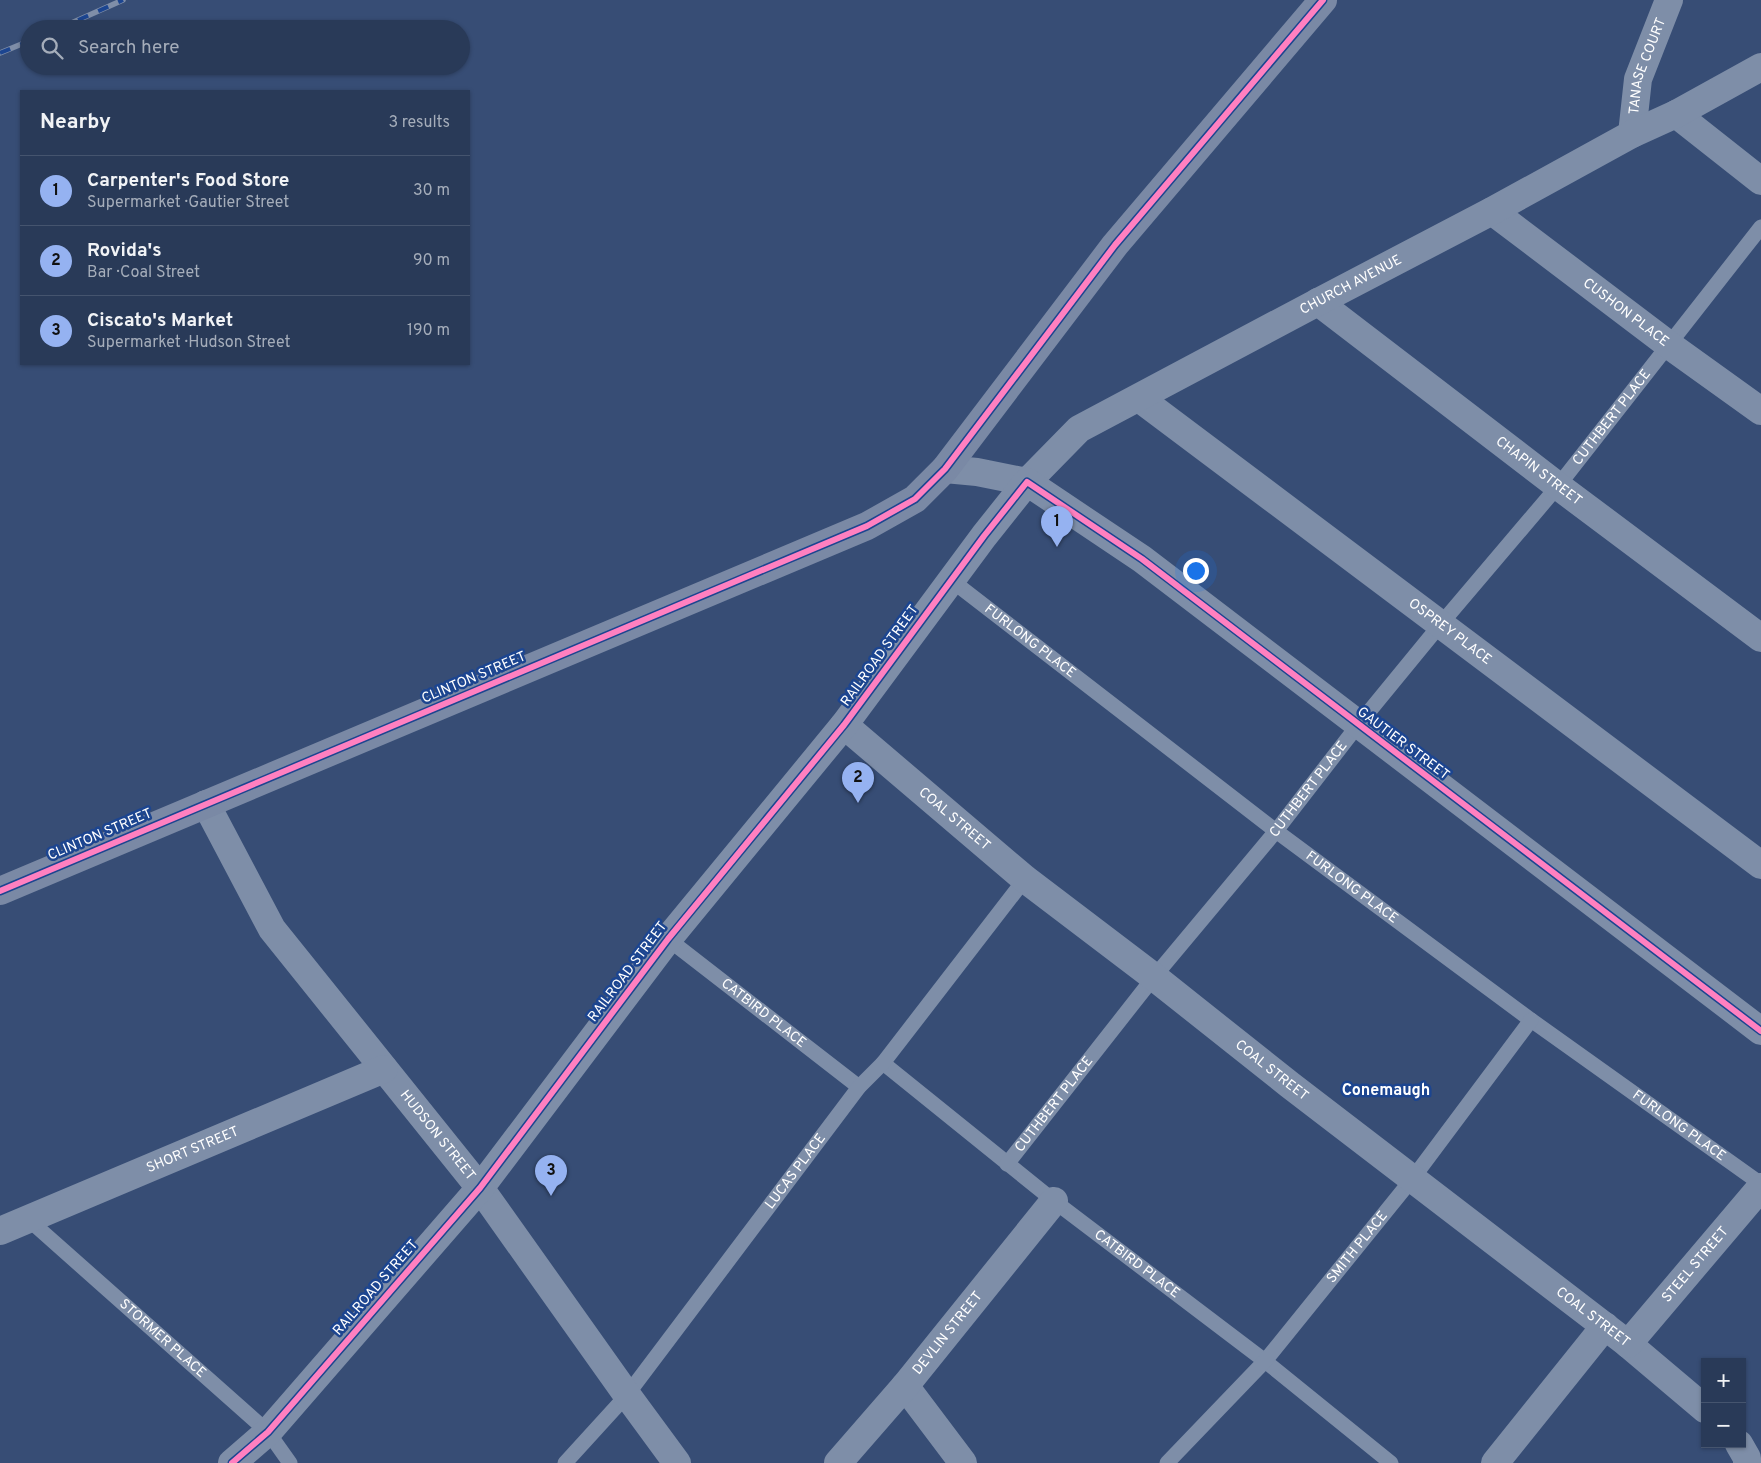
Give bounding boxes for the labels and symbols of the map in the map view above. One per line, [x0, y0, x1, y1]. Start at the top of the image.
street label: TANASE COURT [1626, 15, 1670, 115]
street label: CHURCH AVENUE [1297, 251, 1405, 319]
street label: CUSHON PLACE [1580, 274, 1672, 350]
street label: CUTHBERT PLACE [1569, 366, 1655, 469]
street label: CHAPIN STREET [1492, 433, 1585, 509]
pin: 1 [1041, 506, 1073, 547]
your location [1183, 558, 1209, 584]
street label: OSPREY PLACE [1405, 595, 1495, 668]
street label: FURLONG PLACE [981, 601, 1079, 682]
street label: RAILROAD STREET [837, 602, 923, 710]
street label: CLINTON STREET [419, 648, 529, 708]
street label: GAUTIER STREET [1353, 704, 1453, 784]
street label: CUTHBERT PLACE [1266, 738, 1351, 841]
pin: 2 [842, 762, 874, 803]
street label: COAL STREET [915, 784, 994, 854]
street label: CLINTON STREET [45, 805, 155, 865]
street label: FURLONG PLACE [1302, 847, 1401, 927]
street label: RAILROAD STREET [585, 918, 671, 1026]
street label: CATBIRD PLACE [718, 975, 810, 1051]
street label: COAL STREET [1232, 1036, 1312, 1105]
street label: CUTHBERT PLACE [1011, 1053, 1097, 1156]
district label: Conemaugh [1342, 1081, 1430, 1101]
street label: HUDSON STREET [396, 1087, 479, 1184]
street label: FURLONG PLACE [1629, 1087, 1729, 1165]
street label: SHORT STREET [144, 1123, 241, 1177]
street label: LUCAS PLACE [762, 1130, 829, 1212]
pin: 3 [535, 1155, 567, 1196]
street label: SMITH PLACE [1323, 1208, 1391, 1287]
street label: STEEL STREET [1658, 1223, 1732, 1306]
street label: CATBIRD PLACE [1091, 1226, 1183, 1302]
street label: RAILROAD STREET [330, 1237, 422, 1339]
street label: COAL STREET [1553, 1283, 1633, 1351]
street label: DEVLIN STREET [909, 1288, 986, 1378]
street label: STORMER PLACE [116, 1295, 210, 1381]

